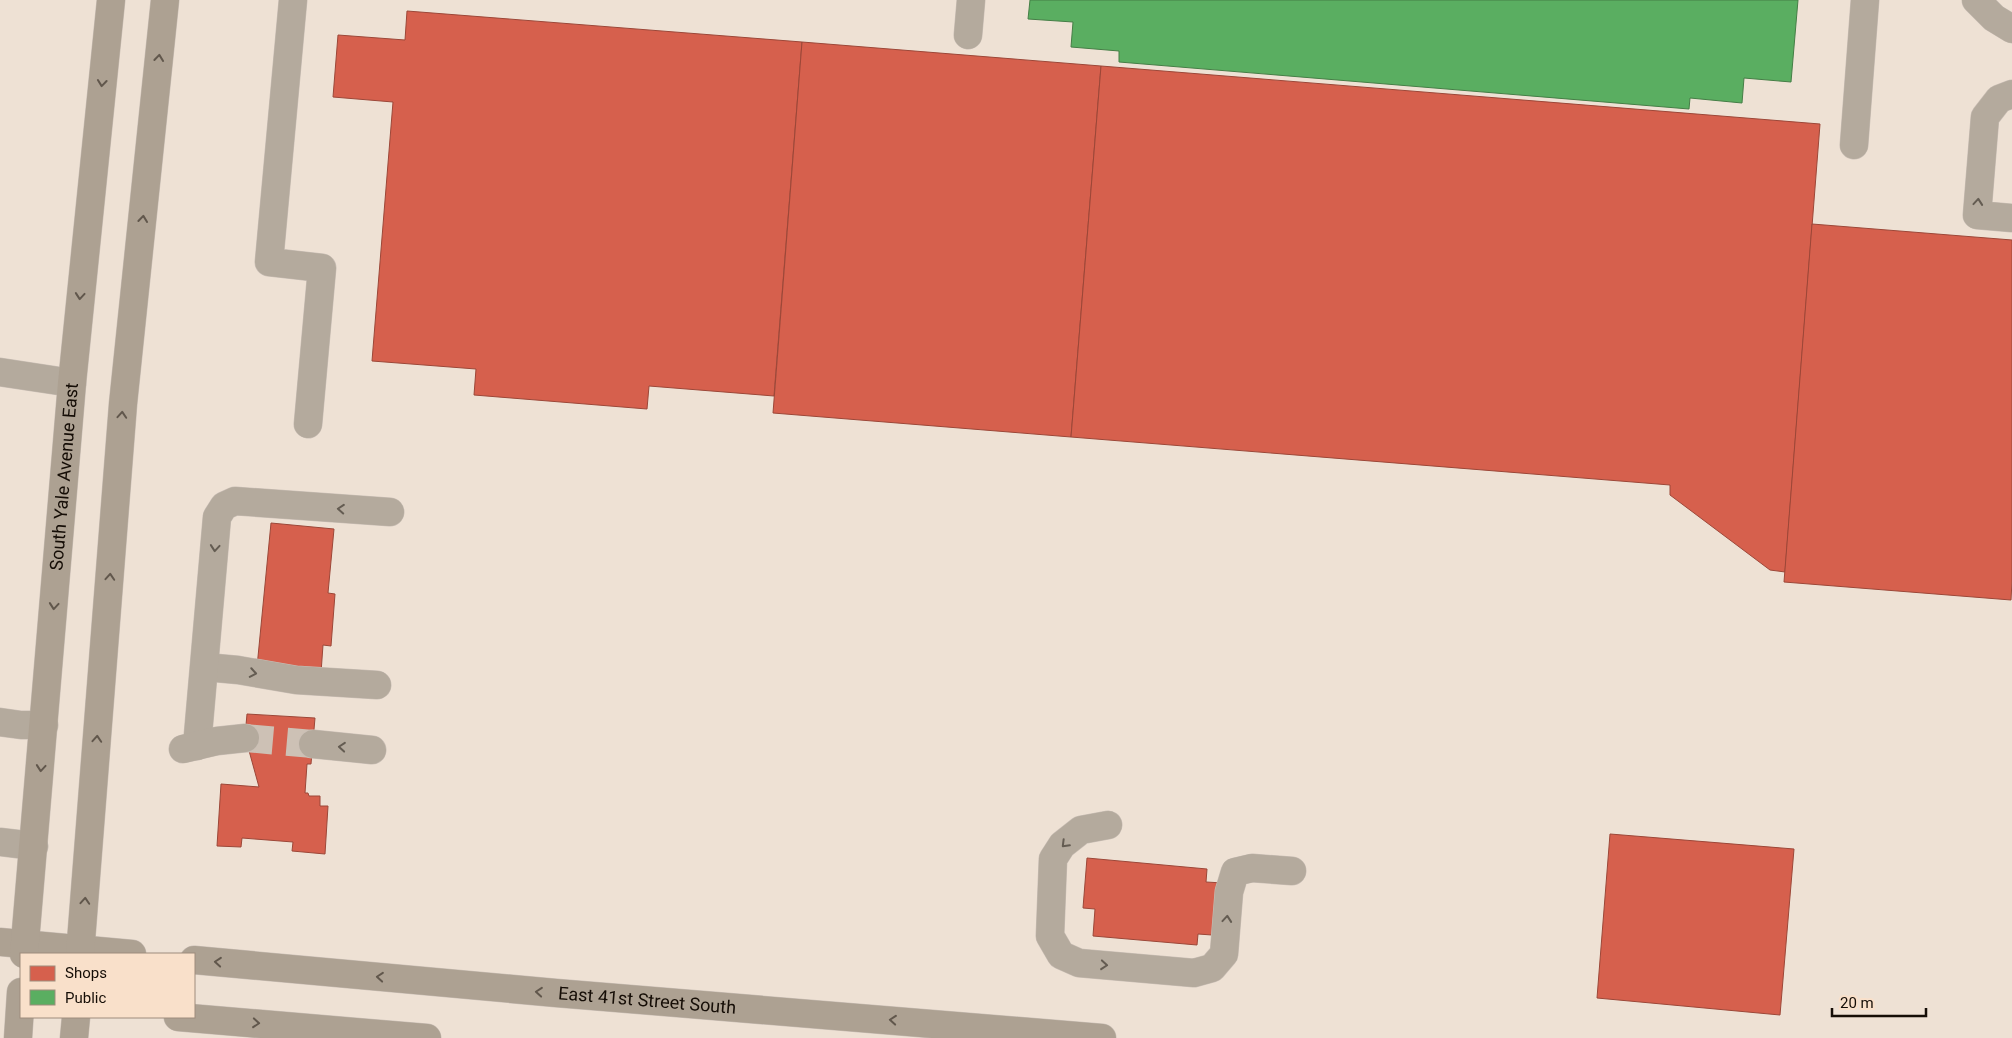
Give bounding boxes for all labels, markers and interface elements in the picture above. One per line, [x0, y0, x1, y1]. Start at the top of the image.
one-way arrow [153, 53, 164, 61]
one-way arrow [97, 80, 108, 88]
one-way arrow [1972, 198, 1983, 206]
one-way arrow [137, 215, 148, 223]
one-way arrow [75, 293, 86, 301]
street label: South Yale Avenue East [45, 382, 82, 571]
one-way arrow [117, 411, 128, 419]
one-way arrow [337, 503, 345, 514]
one-way arrow [209, 544, 220, 552]
one-way arrow [104, 573, 115, 581]
one-way arrow [49, 603, 60, 611]
one-way arrow [249, 667, 257, 677]
one-way arrow [92, 735, 103, 743]
one-way arrow [338, 742, 346, 753]
one-way arrow [35, 764, 46, 772]
one-way arrow [1062, 838, 1071, 847]
one-way arrow [79, 897, 90, 905]
one-way arrow [1221, 915, 1232, 923]
legend [20, 953, 195, 1018]
one-way arrow [214, 957, 222, 968]
one-way arrow [1100, 959, 1108, 970]
text: Shops [65, 964, 107, 982]
one-way arrow [376, 972, 384, 983]
street label: East 41st Street South [558, 982, 737, 1018]
scale bar [1832, 986, 1926, 1018]
one-way arrow [535, 987, 543, 998]
text: Public [65, 989, 106, 1007]
text: 20 m [1840, 994, 1874, 1012]
one-way arrow [889, 1015, 897, 1026]
one-way arrow [252, 1018, 260, 1029]

